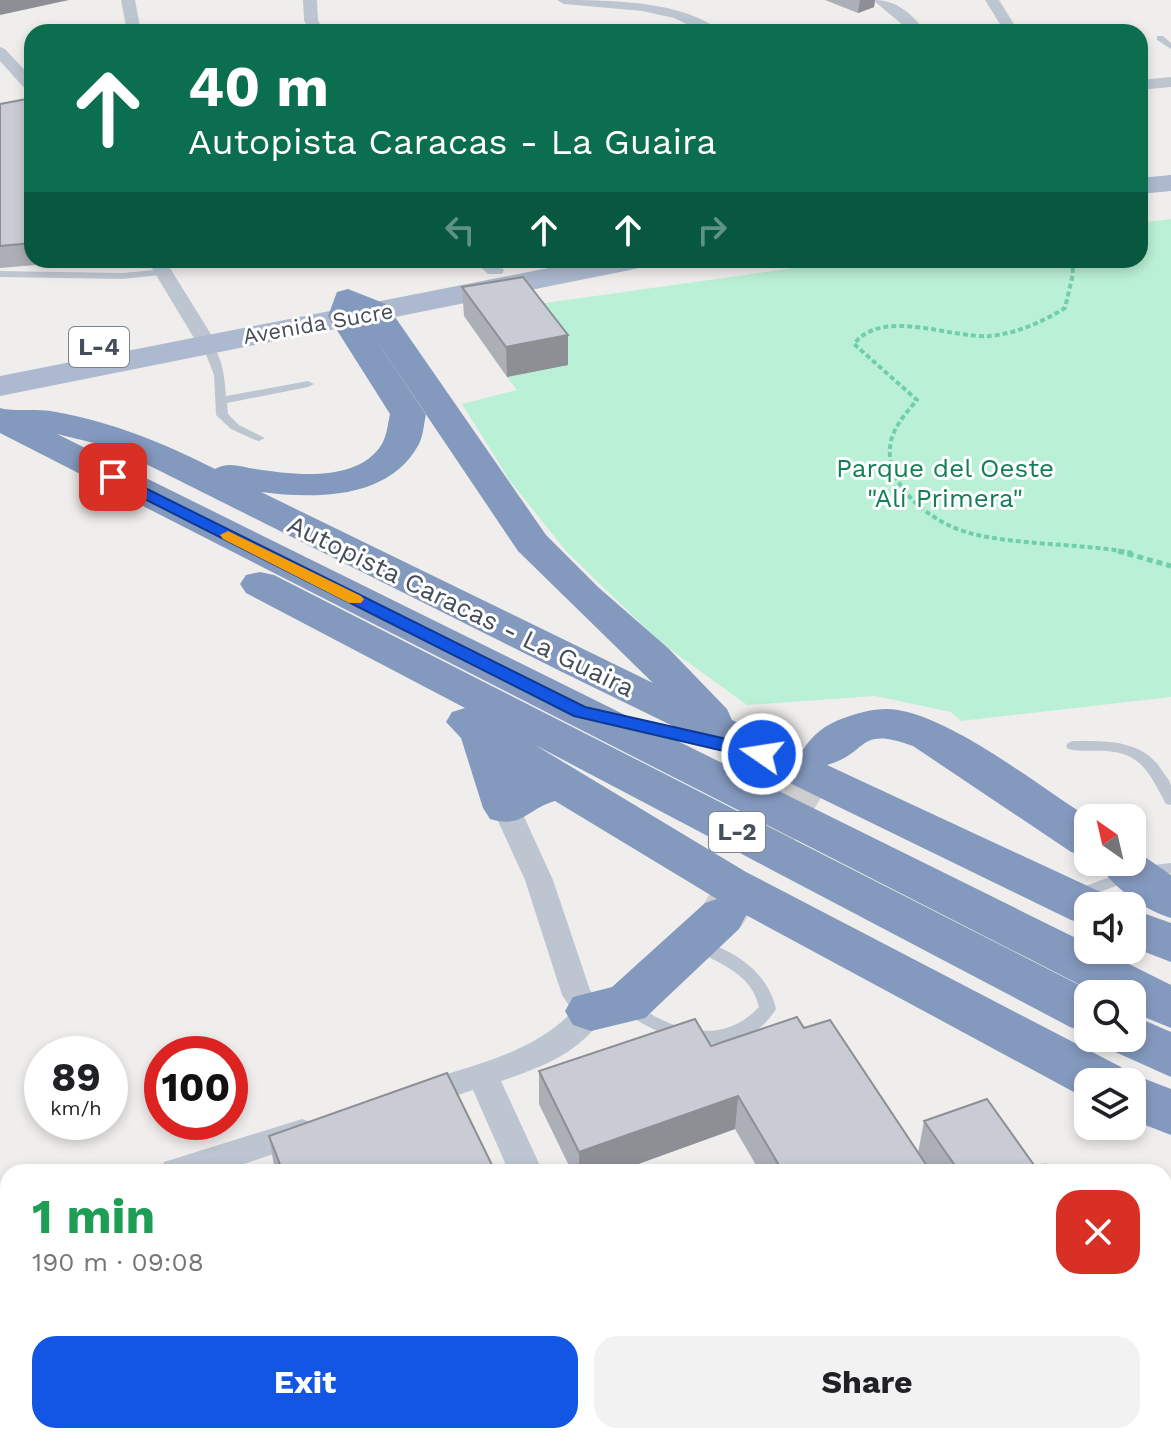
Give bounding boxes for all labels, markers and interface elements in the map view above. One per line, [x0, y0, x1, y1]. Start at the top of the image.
text: 40 m [188, 54, 329, 120]
icon: ahead [56, 56, 160, 160]
text: Autopista Caracas - La Guaira [188, 121, 717, 163]
icon: left [438, 208, 482, 252]
icon: ahead [522, 208, 566, 252]
icon: ahead [606, 208, 650, 252]
icon: right [690, 208, 734, 252]
street label: Avenida Sucre [241, 298, 395, 349]
road number: L-4 [69, 327, 129, 367]
pin [79, 443, 147, 511]
park label: Parque del Oeste "Alí Primera" [836, 453, 1054, 513]
icon: arrive [91, 455, 135, 499]
street label: Autopista Caracas - La Guaira [283, 509, 639, 703]
position arrow [720, 712, 804, 796]
north arrow [1074, 804, 1146, 876]
map controls [1074, 804, 1146, 1140]
road number: L-2 [709, 812, 765, 852]
button: sound [1074, 892, 1146, 964]
button: search [1074, 980, 1146, 1052]
speed limit sign: 100 [144, 1036, 248, 1140]
text: 89 [51, 1054, 101, 1101]
button: layers [1074, 1068, 1146, 1140]
text: km/h [50, 1096, 102, 1120]
text: 1 min [32, 1188, 155, 1245]
button: close [1056, 1190, 1140, 1274]
text: 190 m · 09:08 [32, 1247, 204, 1277]
button: Exit [32, 1336, 578, 1428]
button: Share [594, 1336, 1140, 1428]

